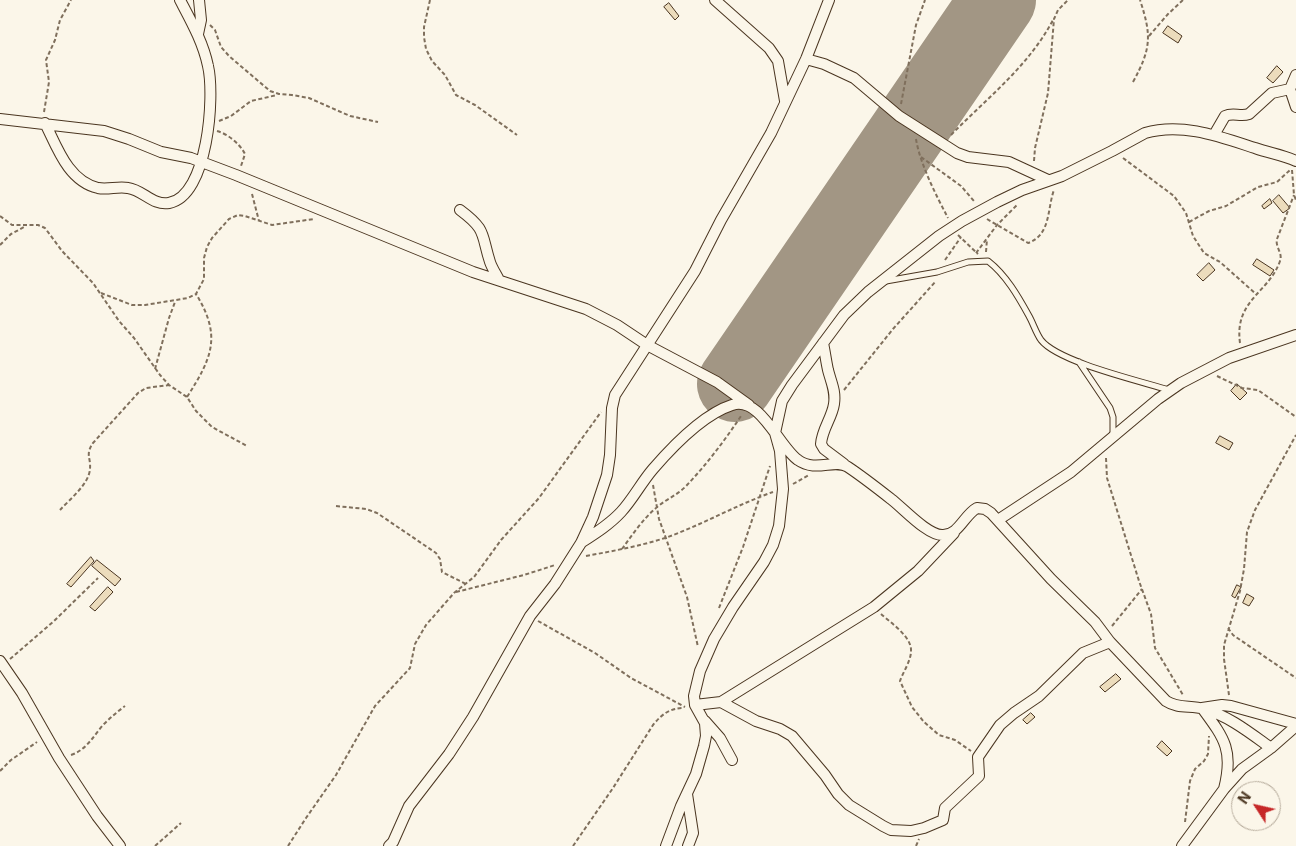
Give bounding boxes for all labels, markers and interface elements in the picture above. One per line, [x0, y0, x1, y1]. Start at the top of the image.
north arrow [1231, 781, 1281, 831]
text: N [1234, 788, 1254, 807]

